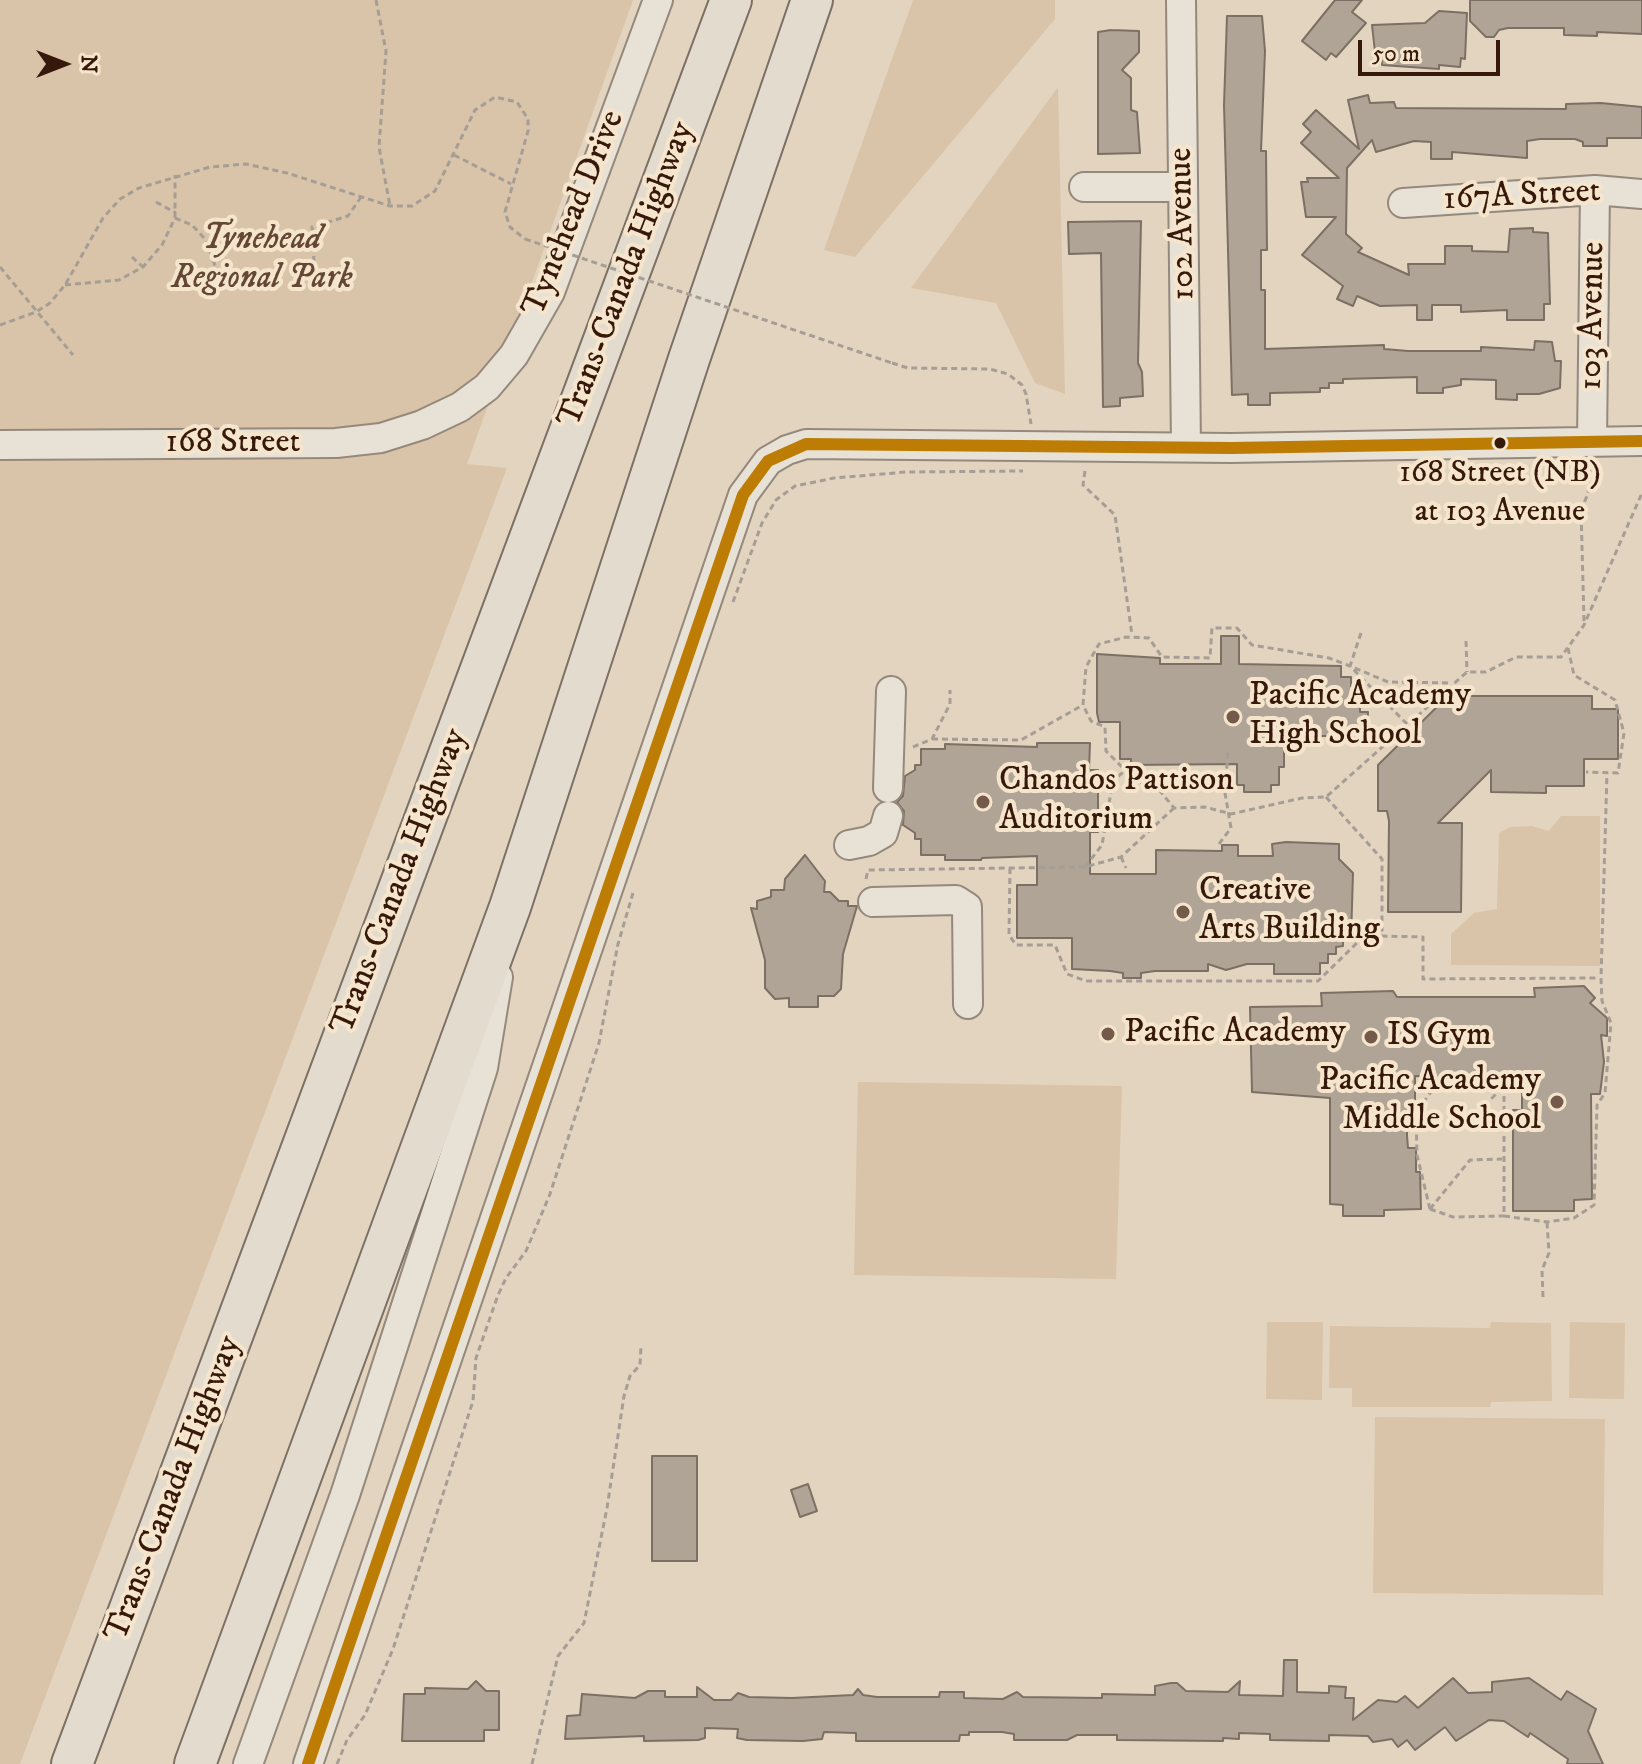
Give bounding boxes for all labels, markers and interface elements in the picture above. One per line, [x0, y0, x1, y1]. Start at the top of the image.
north arrow [24, 24, 104, 104]
scale bar [1362, 24, 1504, 74]
text: 50 m [1372, 39, 1420, 69]
text: N [75, 55, 102, 73]
street label: Tynehead Drive [515, 105, 635, 323]
street label: Trans-Canada Highway [551, 117, 705, 433]
street label: 102 Avenue [1162, 147, 1206, 301]
street label: 167A Street [1442, 173, 1602, 221]
park label: Tynehead Regional Park [171, 221, 353, 300]
street label: 103 Avenue [1572, 241, 1616, 391]
street label: 168 Street [166, 424, 300, 464]
marker: 168 Street (NB) at 103 Avenue [1492, 435, 1508, 451]
place label: 168 Street (NB) at 103 Avenue [1399, 455, 1601, 530]
place label: Pacific Academy High School [1249, 677, 1471, 756]
marker: Pacific Academy High School [1224, 708, 1242, 726]
street label: Trans-Canada Highway [324, 724, 478, 1040]
place label: Chandos Pattison Auditorium [999, 762, 1234, 842]
marker: Chandos Pattison Auditorium [974, 793, 992, 811]
place label: Creative Arts Building [1199, 872, 1380, 952]
marker: Creative Arts Building [1174, 903, 1192, 921]
place label: Pacific Academy [1124, 1014, 1346, 1054]
place label: IS Gym [1387, 1017, 1492, 1057]
marker: Pacific Academy [1099, 1025, 1117, 1043]
marker: IS Gym [1362, 1028, 1380, 1046]
place label: Pacific Academy Middle School [1319, 1062, 1541, 1142]
marker: Pacific Academy Middle School [1548, 1093, 1566, 1111]
street label: Trans-Canada Highway [98, 1331, 252, 1647]

